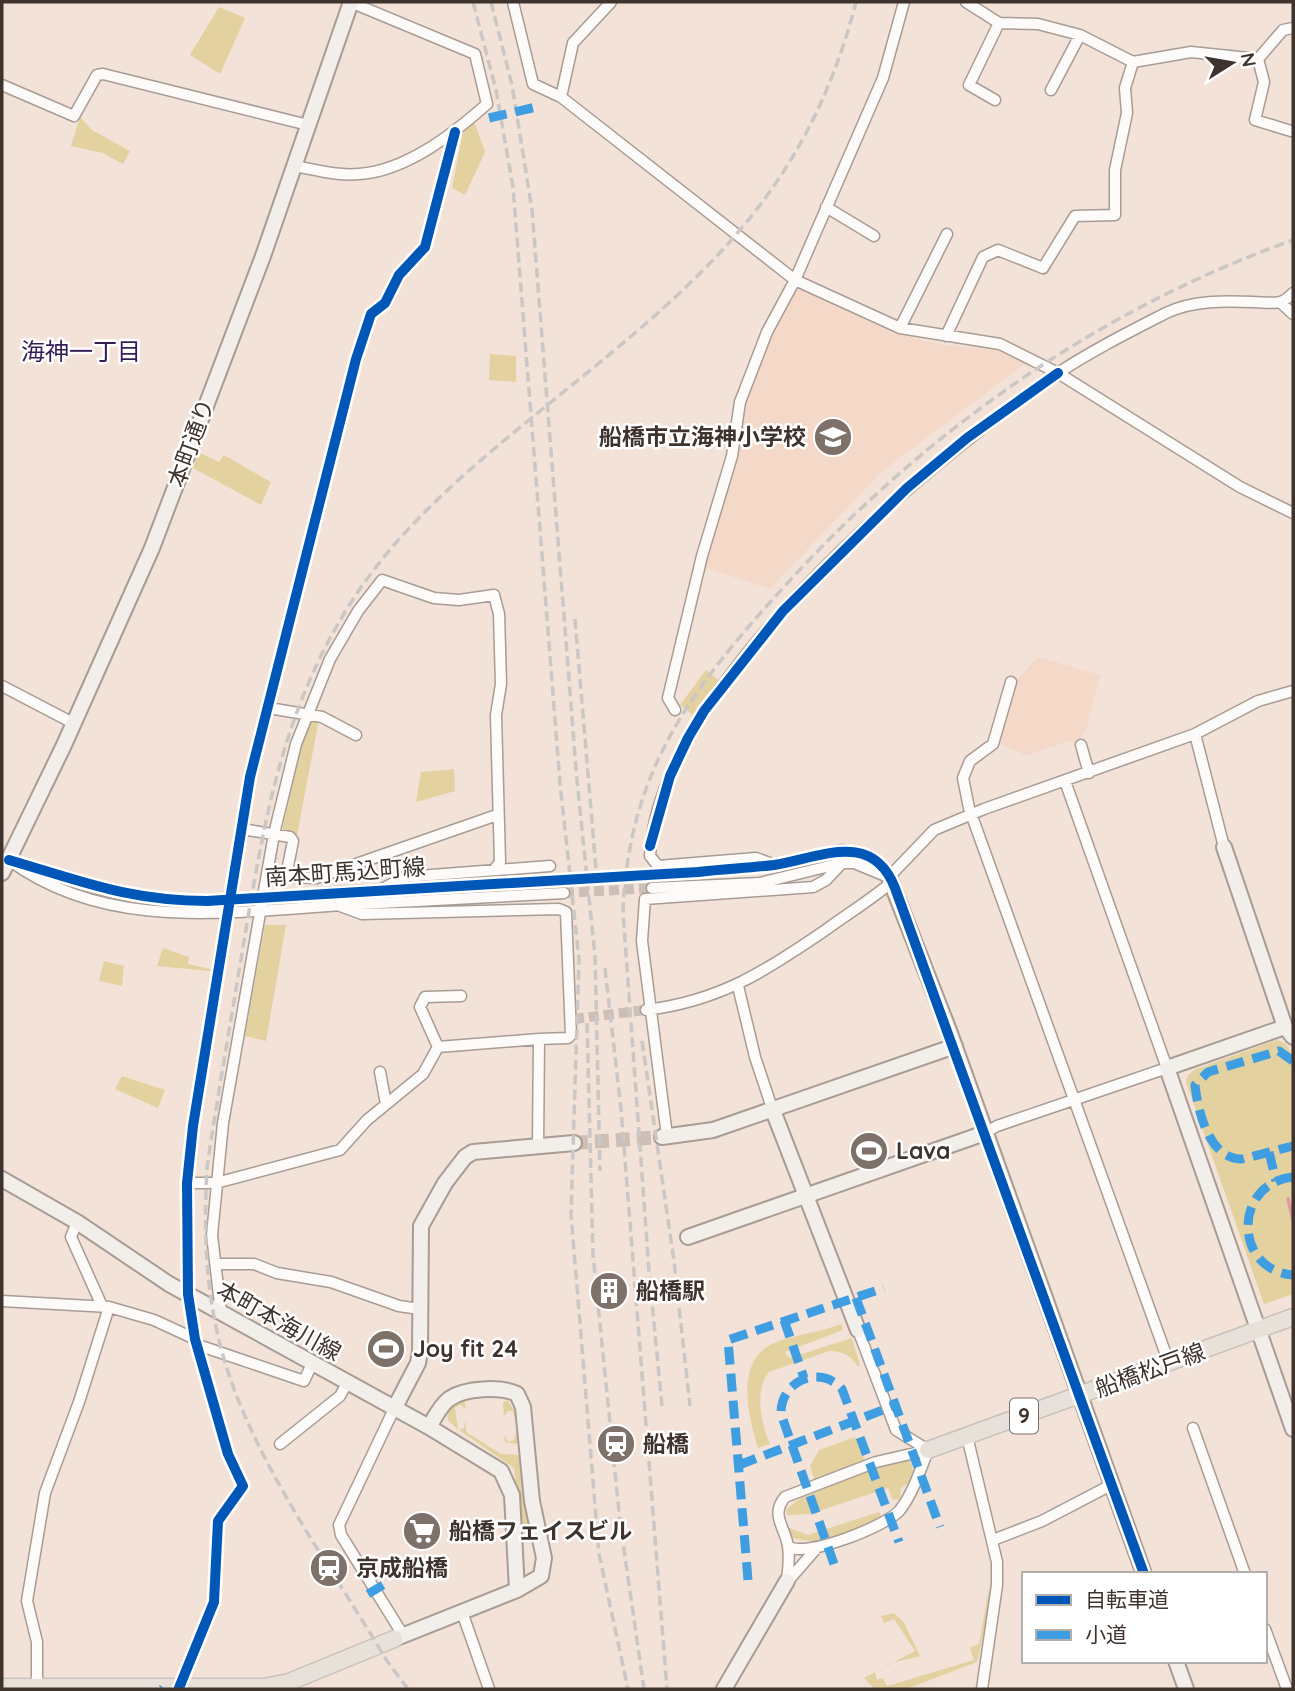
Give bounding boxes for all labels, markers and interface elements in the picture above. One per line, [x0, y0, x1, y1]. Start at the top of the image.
north arrow [1197, 28, 1267, 98]
text: N [1236, 51, 1262, 69]
district label: 海神一丁目 [21, 336, 141, 366]
street label: 本町通り [161, 395, 220, 491]
school or university icon: 船橋市立海神小学校 [812, 416, 854, 458]
place label: 船橋市立海神小学校 [599, 422, 806, 451]
street label: 南本町馬込町線 [264, 851, 426, 892]
sports icon: Lava [848, 1130, 890, 1172]
place label: Lava [896, 1136, 950, 1165]
building icon: 船橋駅 [588, 1270, 630, 1312]
street label: 本町本海川線 [212, 1274, 347, 1367]
place label: 船橋駅 [636, 1276, 705, 1305]
sports icon: Joy fit 24 [365, 1328, 407, 1370]
place label: Joy fit 24 [413, 1334, 518, 1363]
street label: 船橋松戸線 [1091, 1336, 1209, 1403]
road number: 9 [1010, 1398, 1038, 1434]
station icon: 船橋 [595, 1423, 637, 1465]
place label: 船橋 [643, 1429, 689, 1458]
supermarket icon: 船橋フェイスビル [401, 1510, 443, 1552]
place label: 船橋フェイスビル [449, 1516, 632, 1545]
station icon: 京成船橋 [308, 1547, 350, 1589]
place label: 京成船橋 [356, 1553, 448, 1582]
legend [1022, 1572, 1267, 1663]
text: 自転車道 [1085, 1586, 1169, 1612]
text: 小道 [1085, 1621, 1127, 1647]

